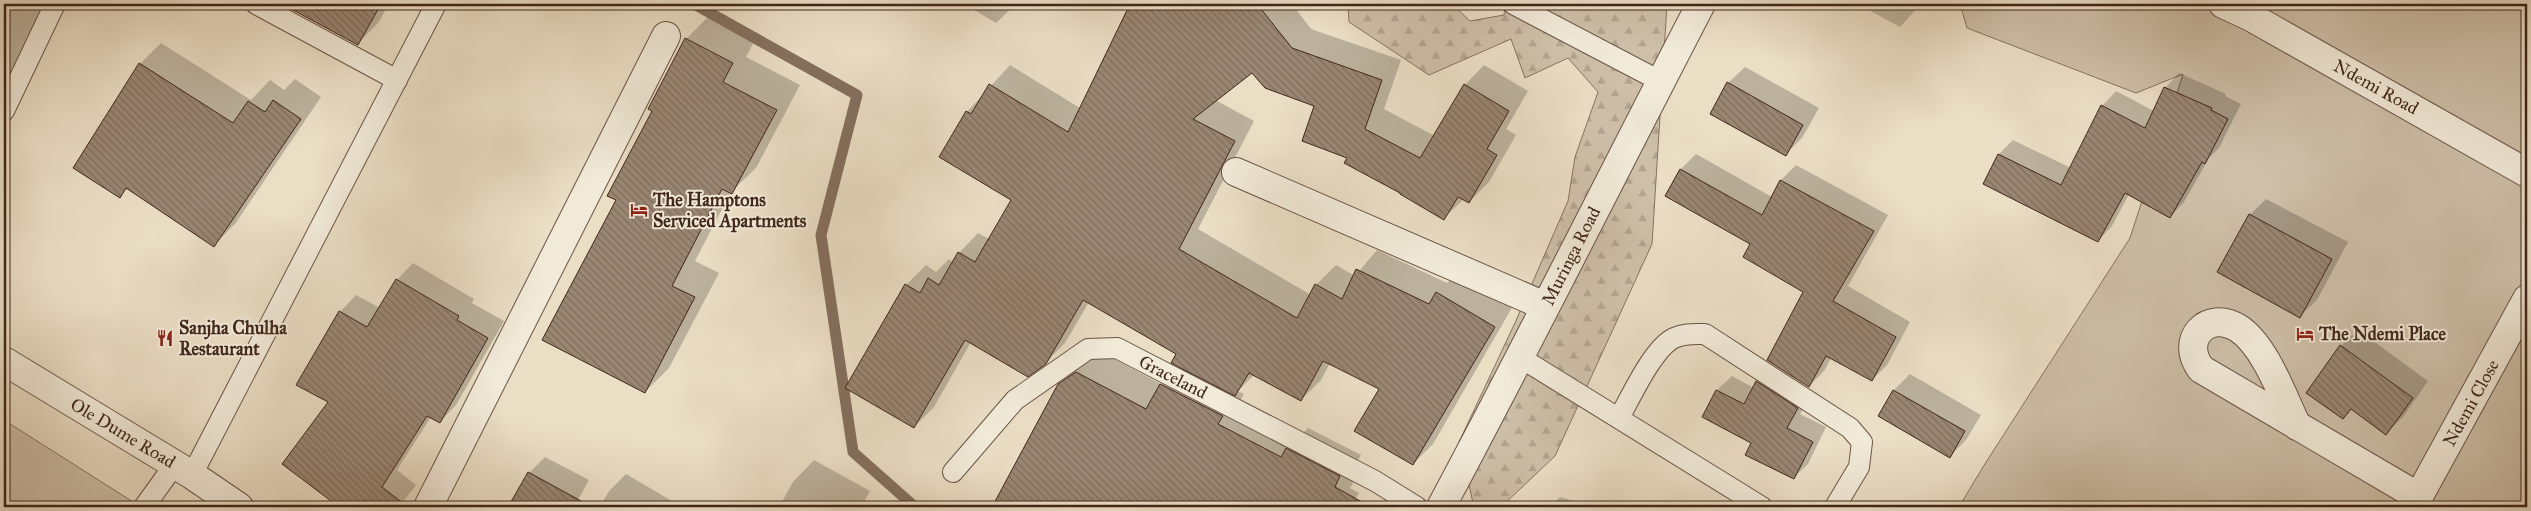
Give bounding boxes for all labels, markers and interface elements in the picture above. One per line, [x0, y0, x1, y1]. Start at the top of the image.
street label: Ndemi Road [2330, 55, 2422, 119]
place label: The Hamptons Serviced Apartments [652, 189, 807, 233]
hotel icon: The Hamptons Serviced Apartments [629, 200, 649, 220]
street label: Muringa Road [1537, 203, 1606, 309]
place label: Sanjha Chulha Restaurant [179, 317, 287, 360]
place label: The Ndemi Place [2318, 323, 2447, 345]
hotel icon: The Ndemi Place [2295, 324, 2315, 344]
restaurant icon: Sanjha Chulha Restaurant [155, 328, 175, 348]
street label: Graceland [1135, 350, 1211, 404]
street label: Ndemi Close [2438, 356, 2504, 450]
street label: Ole Dume Road [67, 393, 179, 473]

